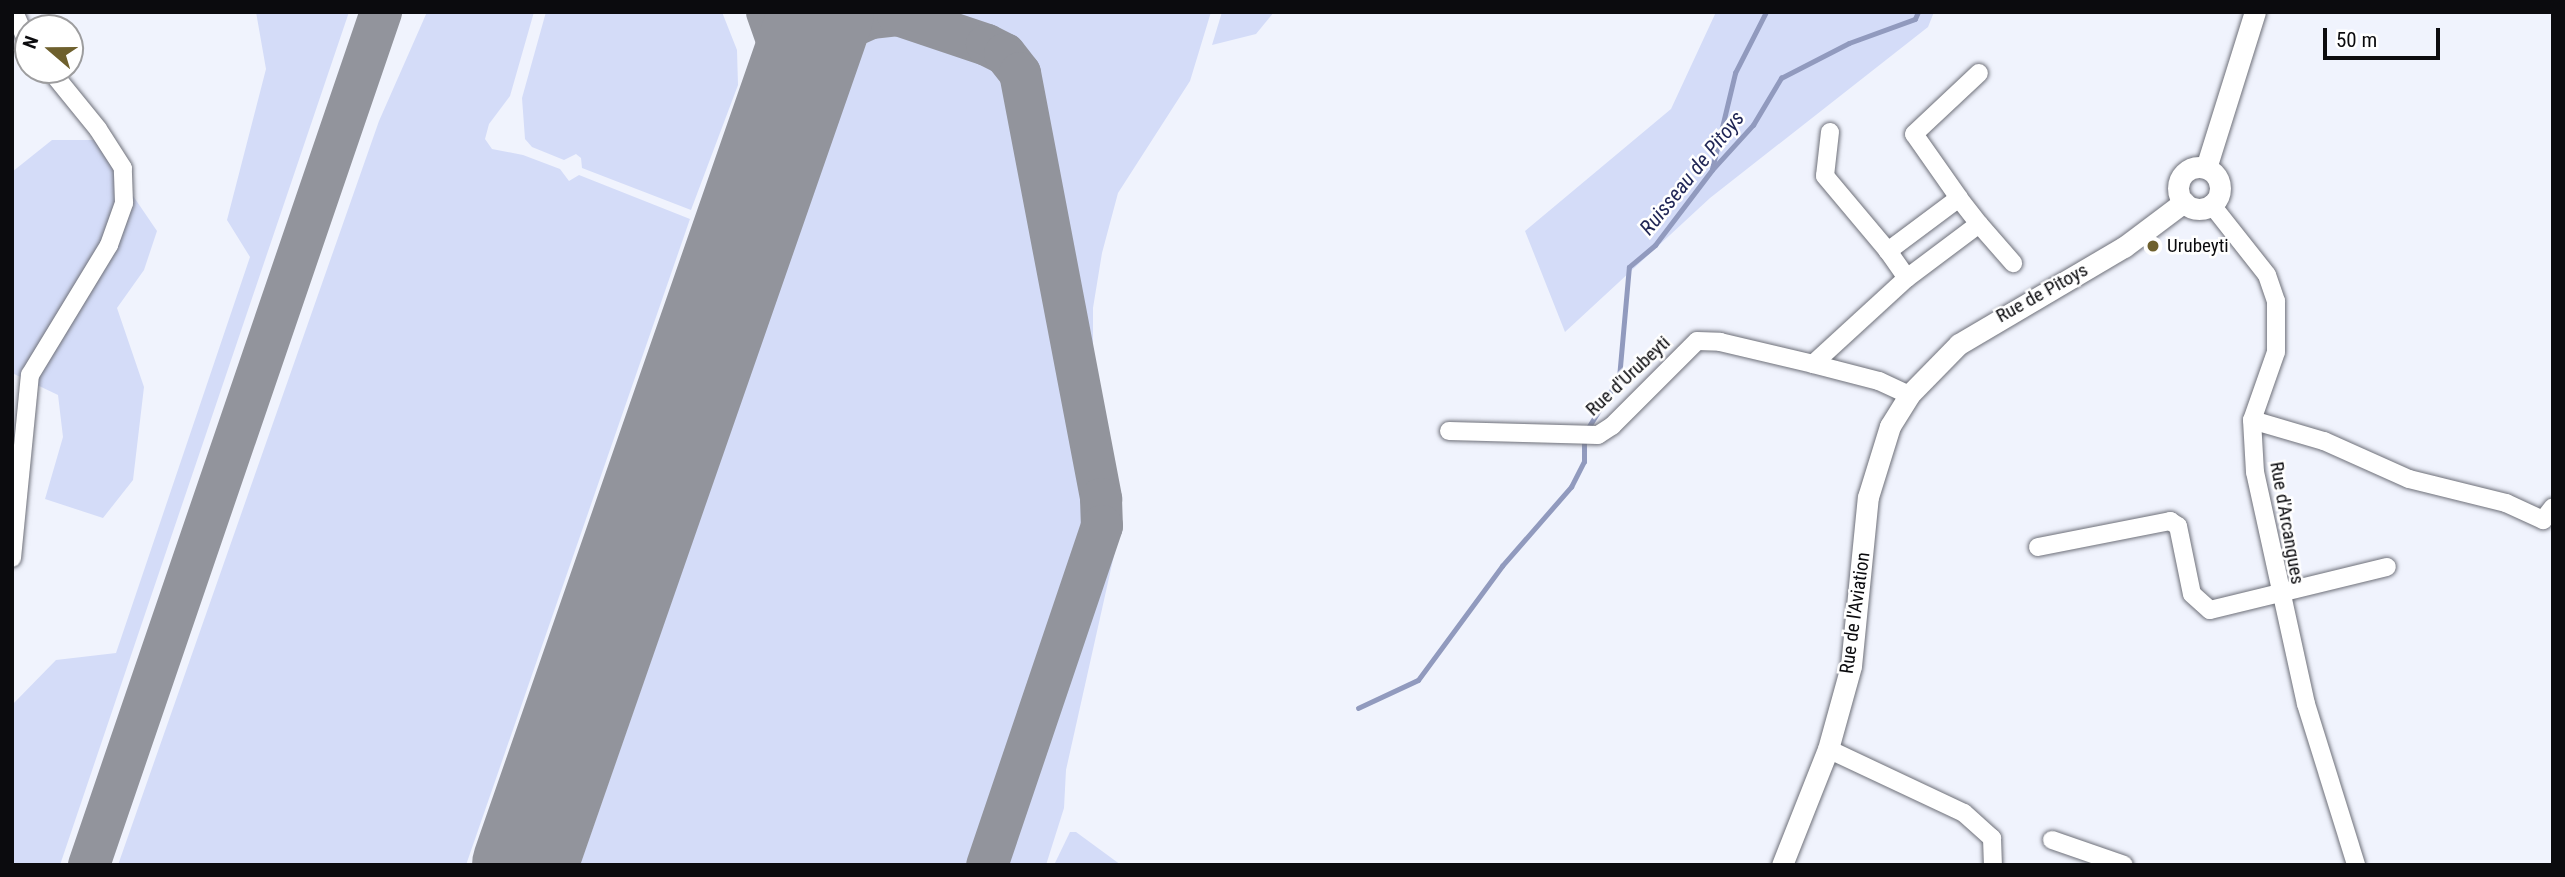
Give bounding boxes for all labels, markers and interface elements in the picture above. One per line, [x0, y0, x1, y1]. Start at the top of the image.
north arrow [14, 14, 84, 84]
scale bar [2327, 14, 2444, 58]
text: 50 m [2336, 28, 2377, 52]
text: N [18, 33, 43, 52]
water label: Ruisseau de Pitoys [1634, 106, 1750, 240]
place label: Urubeyti [2167, 235, 2229, 257]
marker: Urubeyti [2145, 238, 2161, 254]
street label: Rue de Pitoys [1992, 258, 2092, 328]
street label: Rue d'Urubeyti [1581, 331, 1675, 421]
street label: Rue d'Arcangues [2265, 460, 2309, 586]
street label: Rue de l'Aviation [1835, 551, 1875, 675]

